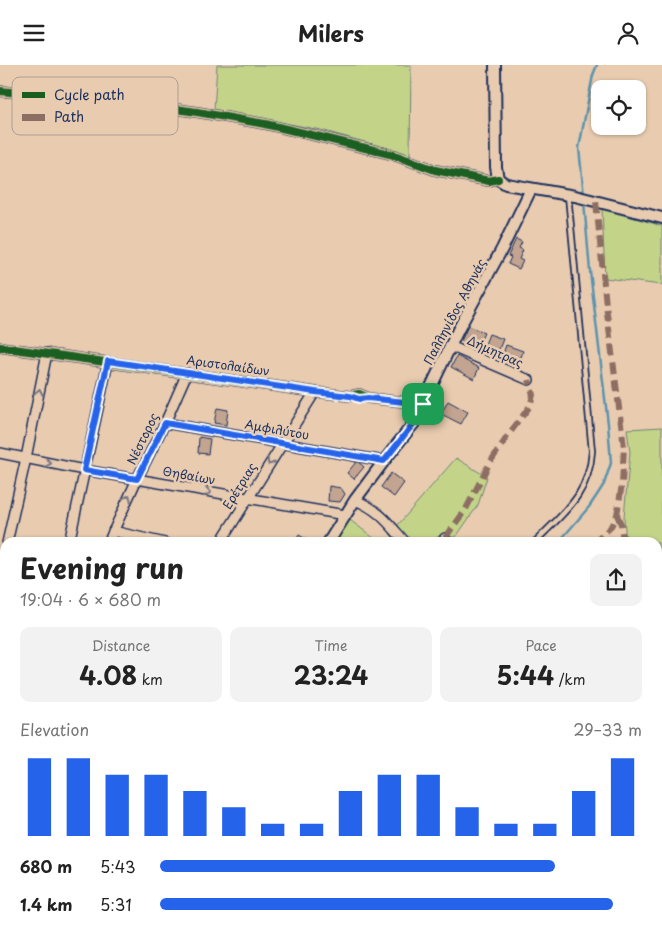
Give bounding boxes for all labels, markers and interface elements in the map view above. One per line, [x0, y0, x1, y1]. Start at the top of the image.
text: Milers [298, 16, 364, 49]
icon: menu [20, 19, 48, 47]
icon: person [614, 19, 642, 47]
legend [12, 77, 178, 135]
map controls [591, 80, 646, 135]
button: locate [591, 80, 646, 135]
text: Cycle path [54, 84, 125, 105]
text: Path [54, 106, 84, 127]
street label: Παλληνίδος Αθηνάς [419, 255, 490, 368]
street label: Δήμητρας [465, 331, 526, 371]
street label: Αριστολαίδων [185, 350, 271, 380]
pin [402, 383, 444, 425]
one-way arrow [33, 388, 44, 397]
icon: arrive [409, 390, 437, 418]
street label: Νέστορος [122, 410, 162, 467]
street label: Αμφιλύτου [244, 415, 311, 444]
one-way arrow [43, 457, 52, 468]
one-way arrow [266, 457, 276, 466]
street label: Ερέτριας [218, 459, 261, 512]
street label: Θηβαίων [161, 462, 217, 488]
one-way arrow [203, 486, 212, 496]
one-way arrow [122, 494, 132, 503]
text: Evening run [20, 546, 184, 589]
button: share [590, 554, 642, 606]
text: 19:04 · 6 × 680 m [20, 587, 161, 611]
text: Distance [92, 635, 150, 656]
text: Time [314, 635, 348, 656]
text: Pace [525, 635, 557, 656]
text: 4.08 [79, 656, 137, 694]
text: 23:24 [294, 656, 368, 694]
text: 5:44 [497, 656, 554, 694]
text: km [137, 669, 163, 690]
text: /km [554, 669, 585, 690]
text: Elevation [20, 717, 89, 741]
text: 29–33 m [573, 717, 642, 741]
text: 680 m [20, 854, 72, 878]
text: 5:43 [100, 854, 136, 878]
text: 1.4 km [20, 892, 72, 916]
text: 5:31 [100, 892, 132, 916]

